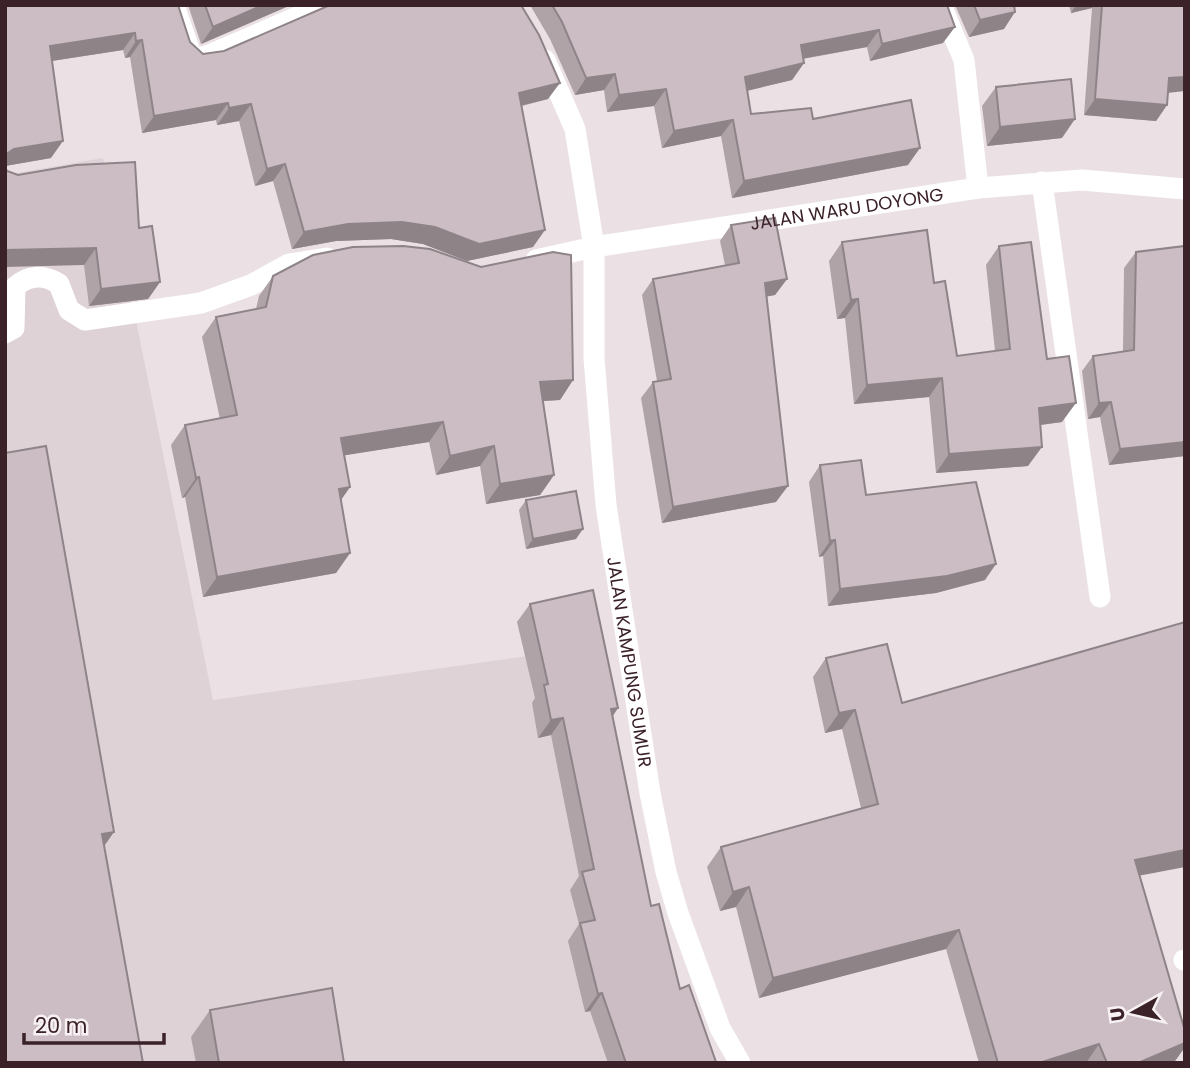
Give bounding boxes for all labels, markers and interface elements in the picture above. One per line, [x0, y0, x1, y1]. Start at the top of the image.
street label: JALAN WARU DOYONG [748, 181, 945, 235]
street label: JALAN KAMPUNG SUMUR [602, 555, 658, 769]
north arrow [1099, 977, 1169, 1047]
scale bar [24, 1002, 164, 1046]
text: U [1103, 1006, 1132, 1023]
text: 20 m [35, 1011, 88, 1040]

